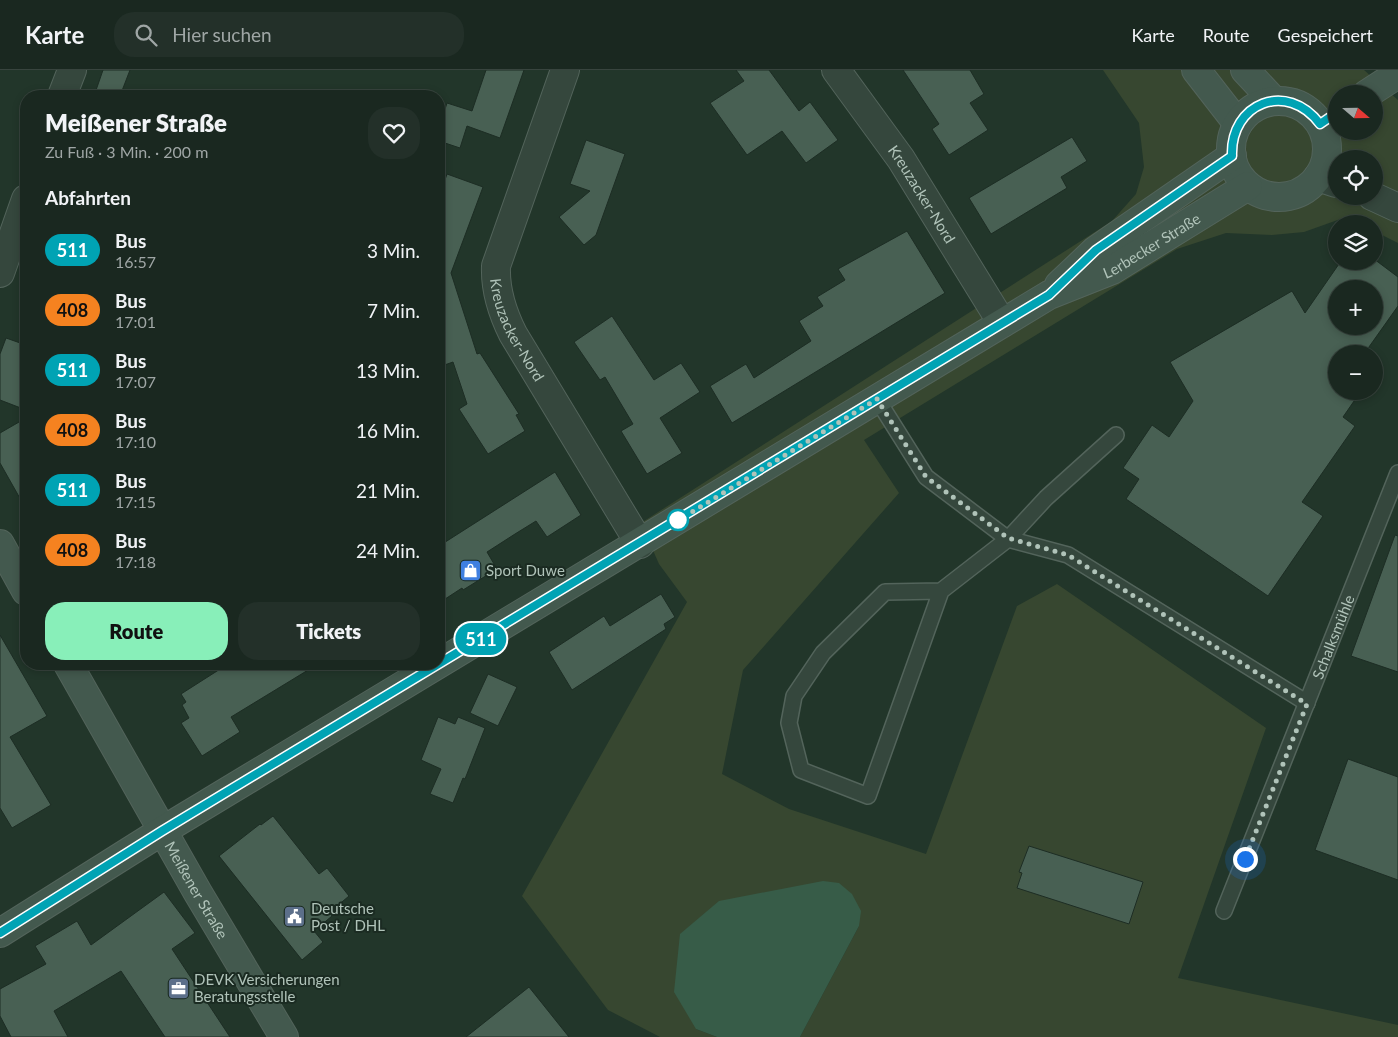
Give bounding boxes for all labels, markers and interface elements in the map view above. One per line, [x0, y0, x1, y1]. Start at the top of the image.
search box [114, 12, 464, 57]
text: Karte [25, 20, 84, 49]
icon: search [132, 21, 160, 49]
text: Hier suchen [172, 23, 272, 46]
text: Karte [1131, 24, 1175, 46]
text: Route [1203, 24, 1250, 46]
text: Gespeichert [1278, 24, 1373, 46]
north arrow [1328, 85, 1382, 140]
map controls [1328, 85, 1383, 400]
button: heart [368, 107, 420, 159]
text: Meißener Straße [45, 108, 227, 137]
street label: Kreuzacker-Nord [885, 141, 959, 246]
text: Zu Fuß · 3 Min. · 200 m [45, 142, 208, 161]
button: locate [1328, 150, 1383, 205]
text: Abfahrten [45, 186, 131, 209]
street label: Lerbecker Straße [1100, 209, 1203, 282]
button: layers [1328, 215, 1383, 270]
text: Bus [115, 229, 146, 252]
text: 511 [57, 239, 88, 261]
text: 3 Min. [367, 239, 420, 262]
text: 16:57 [115, 252, 156, 271]
street label: Kreuzacker-Nord [487, 277, 548, 384]
button: + [1328, 280, 1383, 335]
text: Bus [115, 289, 146, 312]
text: 408 [57, 299, 88, 321]
text: 7 Min. [367, 299, 420, 322]
text: 17:01 [115, 312, 156, 331]
button: − [1328, 345, 1383, 400]
text: Bus [115, 349, 146, 372]
text: 511 [57, 359, 88, 381]
text: 13 Min. [356, 359, 420, 382]
text: 17:07 [115, 372, 156, 391]
text: Bus [115, 409, 146, 432]
text: 408 [57, 419, 88, 441]
text: 16 Min. [356, 419, 420, 442]
text: 17:10 [115, 432, 156, 451]
text: Bus [115, 469, 146, 492]
text: 511 [57, 479, 88, 501]
text: 21 Min. [356, 479, 420, 502]
text: 17:15 [115, 492, 156, 511]
unlabelled marker [667, 509, 689, 531]
text: Bus [115, 529, 146, 552]
text: 408 [57, 539, 88, 561]
text: 24 Min. [356, 539, 420, 562]
text: 17:18 [115, 552, 156, 571]
shop icon: Sport Duwe [458, 558, 482, 582]
place label: Sport Duwe [486, 561, 565, 579]
street label: Schalksmühle [1308, 592, 1358, 682]
button: Route [45, 602, 228, 660]
button: Tickets [238, 602, 420, 660]
line badge: 511 [452, 623, 510, 655]
text: 511 [465, 628, 497, 650]
street label: Meißener Straße [161, 838, 232, 942]
your location [1233, 847, 1258, 872]
place label: Deutsche Post / DHL [311, 899, 385, 934]
public building icon: Deutsche Post / DHL [283, 905, 307, 929]
place label: DEVK Versicherungen Beratungsstelle [194, 970, 340, 1005]
office icon: DEVK Versicherungen Beratungsstelle [166, 976, 190, 1000]

